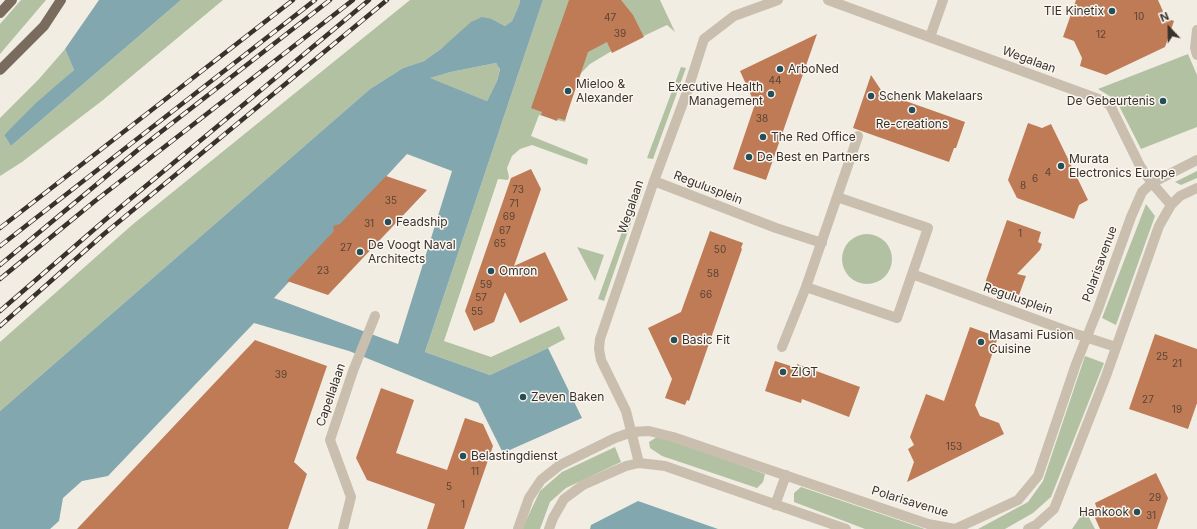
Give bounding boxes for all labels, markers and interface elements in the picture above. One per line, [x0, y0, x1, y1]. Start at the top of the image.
place label: TIE Kinetix [1044, 4, 1104, 18]
marker: TIE Kinetix [1107, 6, 1117, 16]
north arrow [1149, 8, 1189, 48]
text: N [1158, 9, 1171, 25]
house number: 10 [1134, 11, 1144, 23]
house number: 47 [604, 12, 616, 24]
house number: 39 [614, 28, 626, 40]
house number: 12 [1096, 29, 1106, 41]
street label: Wegalaan [1000, 44, 1058, 76]
place label: ArboNed [788, 62, 839, 76]
marker: ArboNed [775, 64, 785, 74]
house number: 44 [769, 75, 781, 87]
place label: Mieloo & Alexander [576, 77, 633, 105]
place label: Executive Health Management [668, 80, 763, 108]
marker: Mieloo & Alexander [563, 86, 573, 96]
marker: Executive Health Management [766, 89, 776, 99]
place label: Schenk Makelaars [879, 89, 983, 103]
marker: Schenk Makelaars [866, 91, 876, 101]
place label: De Gebeurtenis [1067, 94, 1155, 108]
marker: De Gebeurtenis [1158, 96, 1168, 106]
marker: Re-creations [907, 105, 917, 115]
house number: 38 [756, 113, 768, 125]
place label: Re-creations [876, 117, 948, 131]
place label: The Red Office [771, 130, 856, 144]
marker: The Red Office [758, 132, 768, 142]
place label: De Best en Partners [757, 150, 870, 164]
marker: De Best en Partners [744, 152, 754, 162]
place label: Murata Electronics Europe [1069, 152, 1175, 180]
marker: Murata Electronics Europe [1056, 161, 1066, 171]
house number: 4 [1045, 167, 1051, 179]
street label: Regulusplein [672, 168, 744, 208]
house number: 6 [1032, 173, 1038, 185]
street label: Wegalaan [615, 178, 647, 236]
house number: 8 [1020, 180, 1026, 192]
house number: 73 [512, 184, 524, 196]
house number: 35 [385, 195, 397, 207]
house number: 71 [509, 198, 519, 210]
house number: 69 [503, 211, 515, 223]
place label: Feadship [396, 215, 447, 229]
marker: Feadship [383, 217, 393, 227]
house number: 31 [364, 218, 374, 230]
street label: Polarisavenue [1080, 224, 1120, 304]
house number: 67 [499, 225, 511, 237]
house number: 1 [1018, 228, 1022, 240]
place label: De Voogt Naval Architects [368, 238, 456, 266]
house number: 65 [494, 238, 506, 250]
house number: 27 [340, 242, 352, 254]
house number: 50 [714, 244, 726, 256]
marker: De Voogt Naval Architects [355, 247, 365, 257]
place label: Omron [499, 264, 537, 278]
house number: 23 [317, 265, 329, 277]
marker: Omron [486, 266, 496, 276]
house number: 58 [707, 268, 719, 280]
house number: 59 [480, 279, 492, 291]
street label: Regulusplein [981, 280, 1055, 318]
house number: 66 [700, 289, 712, 301]
house number: 57 [475, 292, 487, 304]
house number: 55 [471, 306, 483, 318]
place label: Masami Fusion Cuisine [989, 328, 1074, 356]
place label: Basic Fit [682, 333, 730, 347]
marker: Basic Fit [669, 335, 679, 345]
marker: Masami Fusion Cuisine [976, 337, 986, 347]
house number: 25 [1156, 351, 1168, 363]
house number: 21 [1172, 358, 1182, 370]
street label: Capellalaan [313, 362, 349, 428]
place label: ZIGT [791, 365, 818, 379]
marker: ZIGT [778, 367, 788, 377]
house number: 39 [275, 369, 287, 381]
place label: Zeven Baken [531, 390, 604, 404]
marker: Zeven Baken [518, 392, 528, 402]
house number: 27 [1142, 394, 1154, 406]
house number: 19 [1172, 404, 1182, 416]
house number: 153 [946, 441, 962, 453]
place label: Belastingdienst [471, 449, 558, 463]
marker: Belastingdienst [458, 451, 468, 461]
house number: 11 [471, 466, 479, 478]
house number: 5 [446, 481, 452, 493]
street label: Polarisavenue [870, 483, 950, 521]
house number: 29 [1149, 492, 1161, 504]
house number: 1 [461, 499, 465, 511]
place label: Hankook [1079, 505, 1129, 519]
marker: Hankook [1132, 507, 1142, 517]
house number: 31 [1146, 510, 1156, 522]

